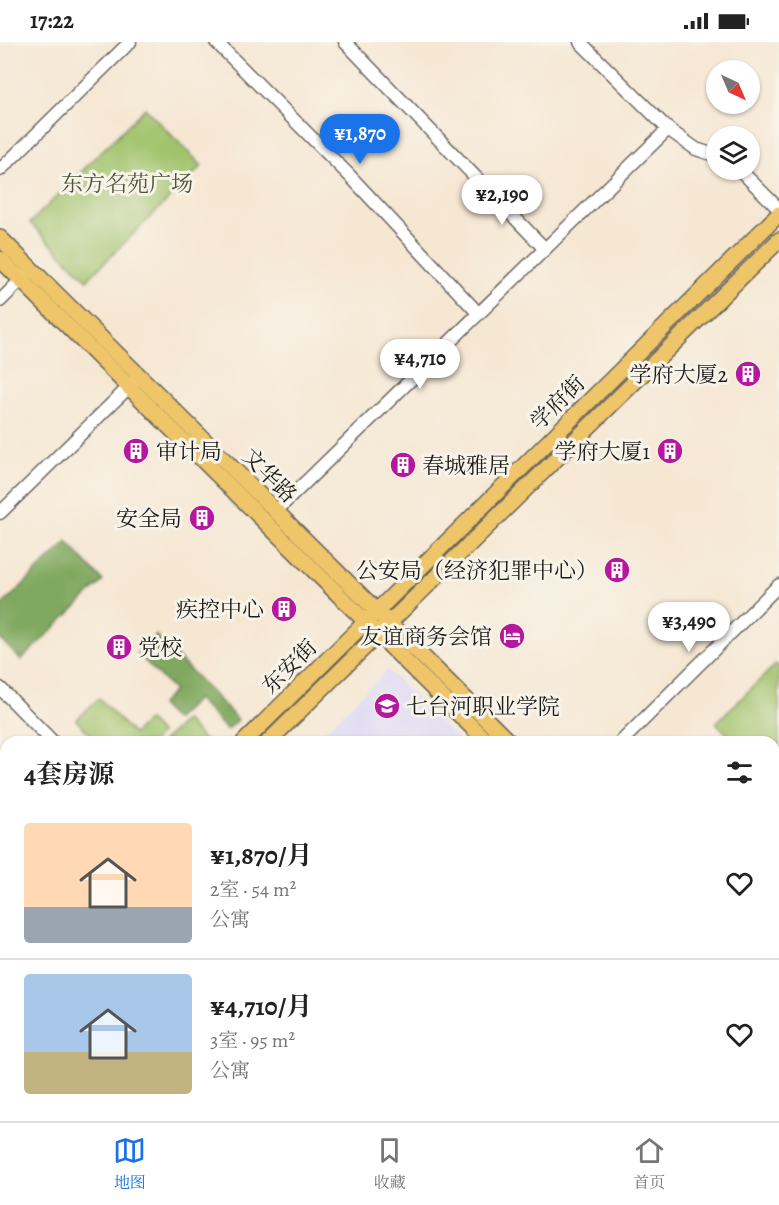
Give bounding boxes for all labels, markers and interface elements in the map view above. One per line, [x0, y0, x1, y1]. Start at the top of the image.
text: 17:22 [30, 6, 74, 36]
north arrow [706, 60, 760, 114]
map controls [706, 60, 760, 180]
pin: ¥1,870 [311, 114, 409, 165]
text: ¥1,870 [334, 120, 386, 147]
button: layers [706, 126, 760, 180]
park label: 东方名苑广场 [61, 169, 193, 199]
pin: ¥2,190 [453, 175, 551, 226]
text: ¥2,190 [476, 181, 529, 208]
pin: ¥4,710 [371, 339, 469, 390]
text: ¥4,710 [394, 345, 446, 372]
building icon: 学府大厦2 [733, 359, 763, 389]
place label: 学府大厦2 [630, 360, 728, 390]
street label: 学府街 [524, 369, 592, 437]
building icon: 审计局 [121, 436, 151, 466]
building icon: 学府大厦1 [655, 436, 685, 466]
place label: 审计局 [156, 437, 222, 467]
place label: 学府大厦1 [554, 437, 650, 467]
street label: 文华路 [235, 442, 303, 510]
building icon: 春城雅居 [388, 450, 418, 480]
place label: 春城雅居 [422, 451, 510, 481]
building icon: 安全局 [187, 503, 217, 533]
place label: 安全局 [116, 504, 182, 534]
building icon: 公安局（经济犯罪中心） [602, 555, 632, 585]
place label: 公安局（经济犯罪中心） [356, 556, 598, 586]
building icon: 疾控中心 [269, 594, 299, 624]
place label: 疾控中心 [176, 595, 264, 625]
pin: ¥3,490 [640, 602, 738, 653]
text: ¥3,490 [662, 608, 716, 635]
hotel icon: 友谊商务会馆 [497, 621, 527, 651]
place label: 友谊商务会馆 [360, 622, 492, 652]
building icon: 党校 [104, 632, 134, 662]
place label: 党校 [138, 633, 182, 663]
street label: 东安街 [256, 633, 324, 701]
school or university icon: 七台河职业学院 [372, 691, 402, 721]
place label: 七台河职业学院 [406, 692, 560, 722]
icon: filters [723, 756, 756, 789]
text: 4套房源 [24, 757, 114, 792]
text: ¥1,870/月 [210, 838, 312, 873]
icon: home [72, 847, 144, 919]
icon: heart [723, 867, 756, 900]
text: 2室 · 54 m² [210, 876, 296, 903]
text: 公寓 [210, 906, 250, 933]
text: ¥4,710/月 [210, 989, 312, 1024]
icon: home [72, 998, 144, 1070]
icon: heart [723, 1018, 756, 1051]
text: 3室 · 95 m² [210, 1027, 295, 1054]
text: 公寓 [210, 1057, 250, 1084]
tab: 地图 [113, 1134, 146, 1194]
tab: 收藏 [373, 1134, 406, 1194]
tab: 首页 [633, 1134, 666, 1194]

